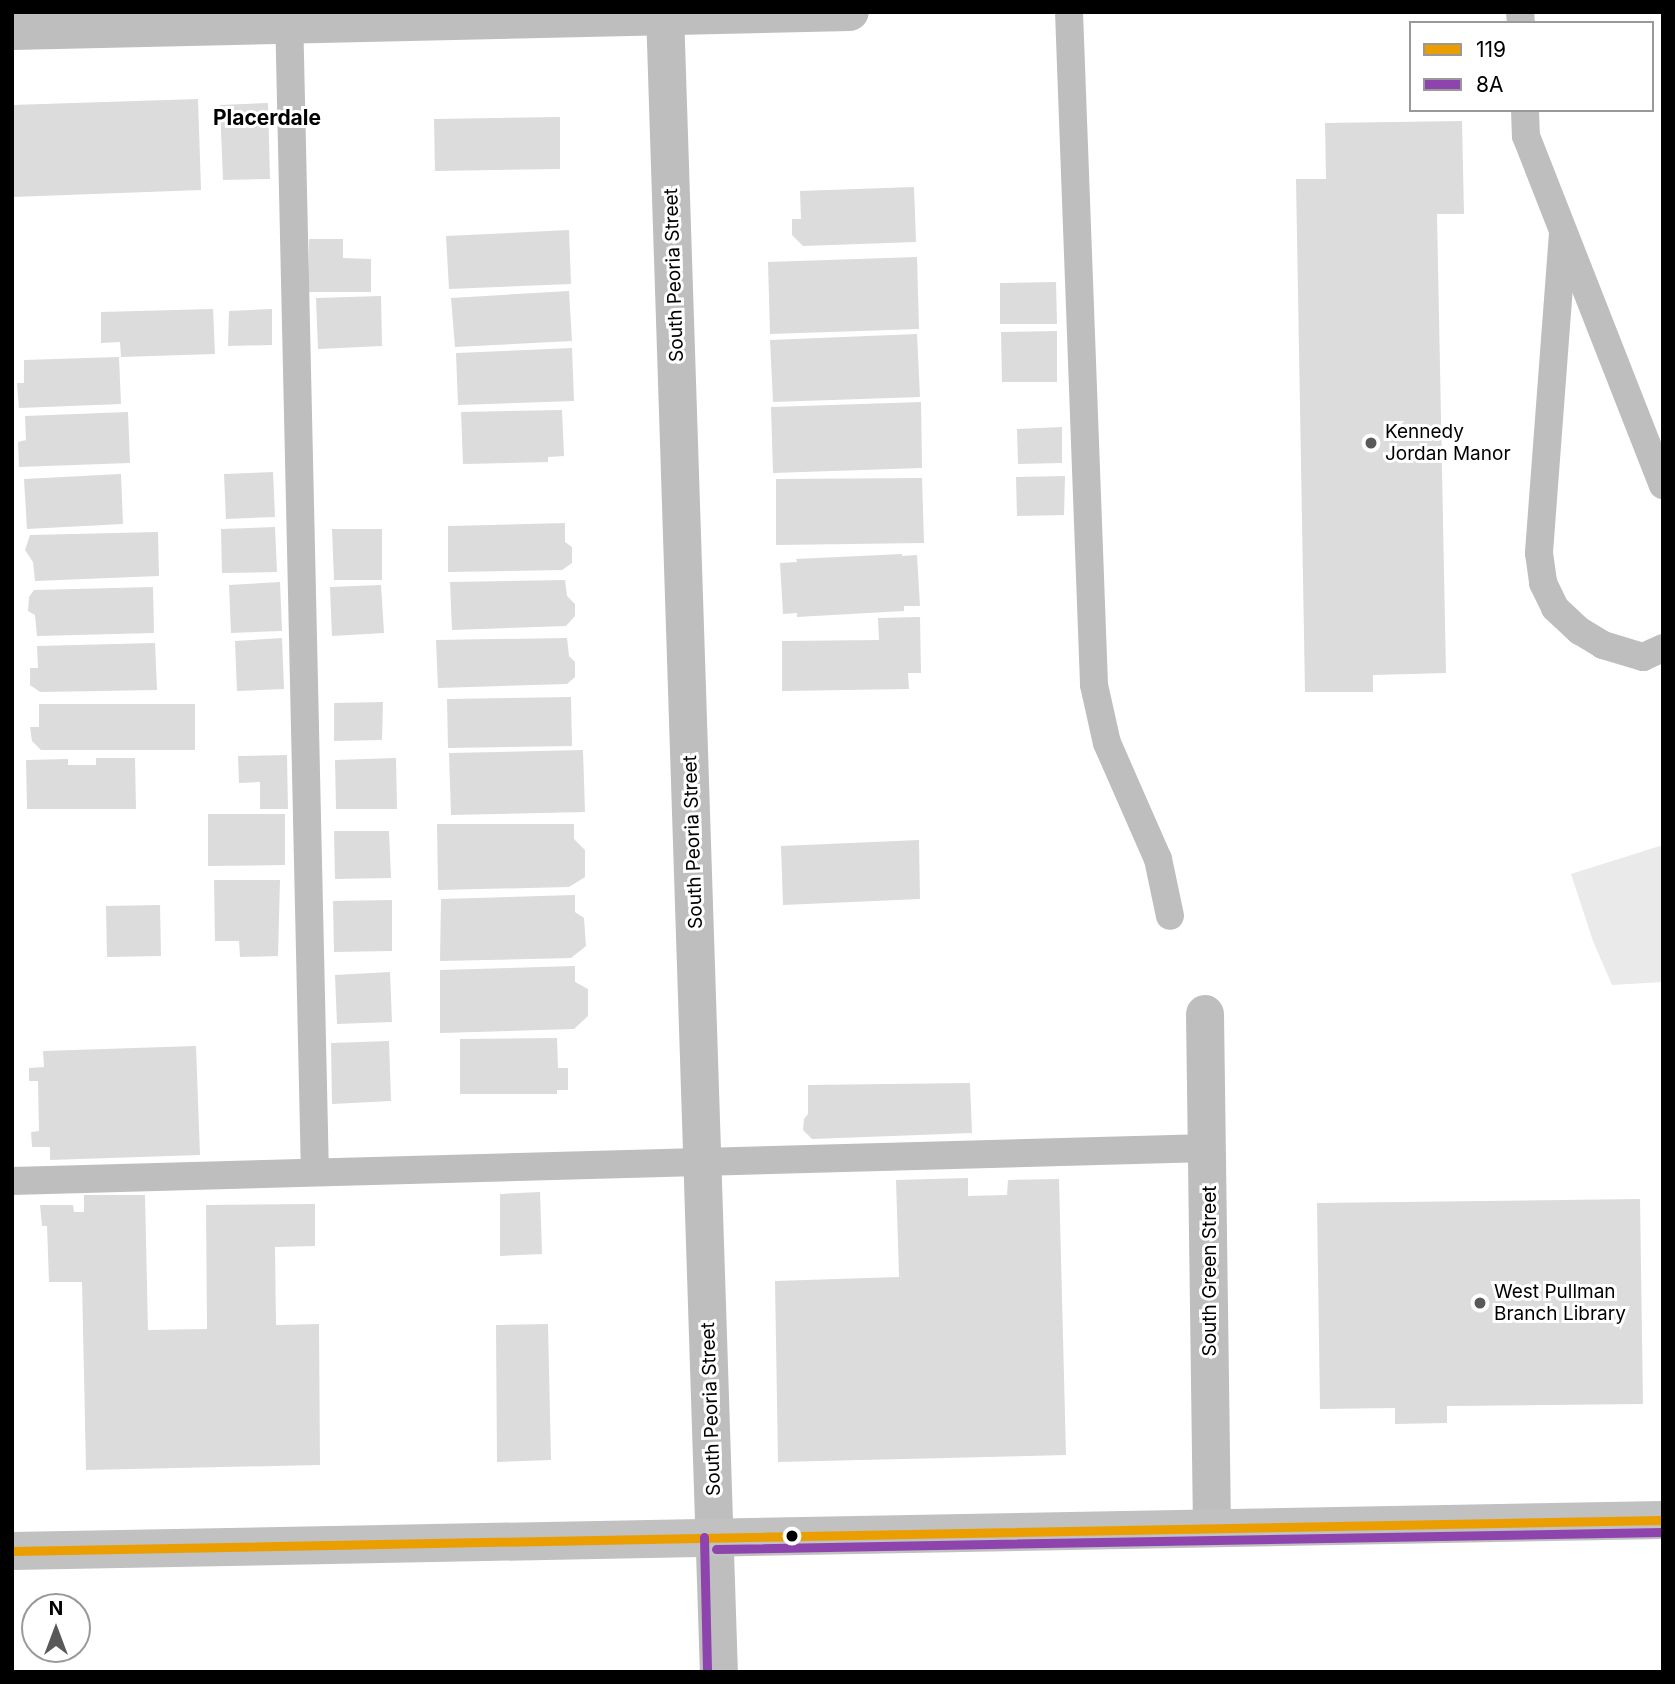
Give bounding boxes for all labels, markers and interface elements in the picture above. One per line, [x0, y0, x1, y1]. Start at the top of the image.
legend [1409, 21, 1654, 112]
text: 119 [1476, 37, 1506, 62]
text: 8A [1476, 72, 1503, 97]
district label: Placerdale [213, 105, 321, 131]
street label: South Peoria Street [660, 188, 688, 362]
place label: Kennedy Jordan Manor [1385, 421, 1511, 465]
marker: Kennedy Jordan Manor [1363, 435, 1379, 451]
street label: South Peoria Street [679, 755, 707, 929]
street label: South Green Street [1199, 1186, 1221, 1356]
place label: West Pullman Branch Library [1494, 1281, 1626, 1325]
marker: West Pullman Branch Library [1472, 1295, 1488, 1311]
street label: South Peoria Street [697, 1322, 725, 1496]
unlabelled marker [785, 1529, 799, 1543]
north arrow [21, 1593, 91, 1663]
text: N [49, 1597, 63, 1620]

